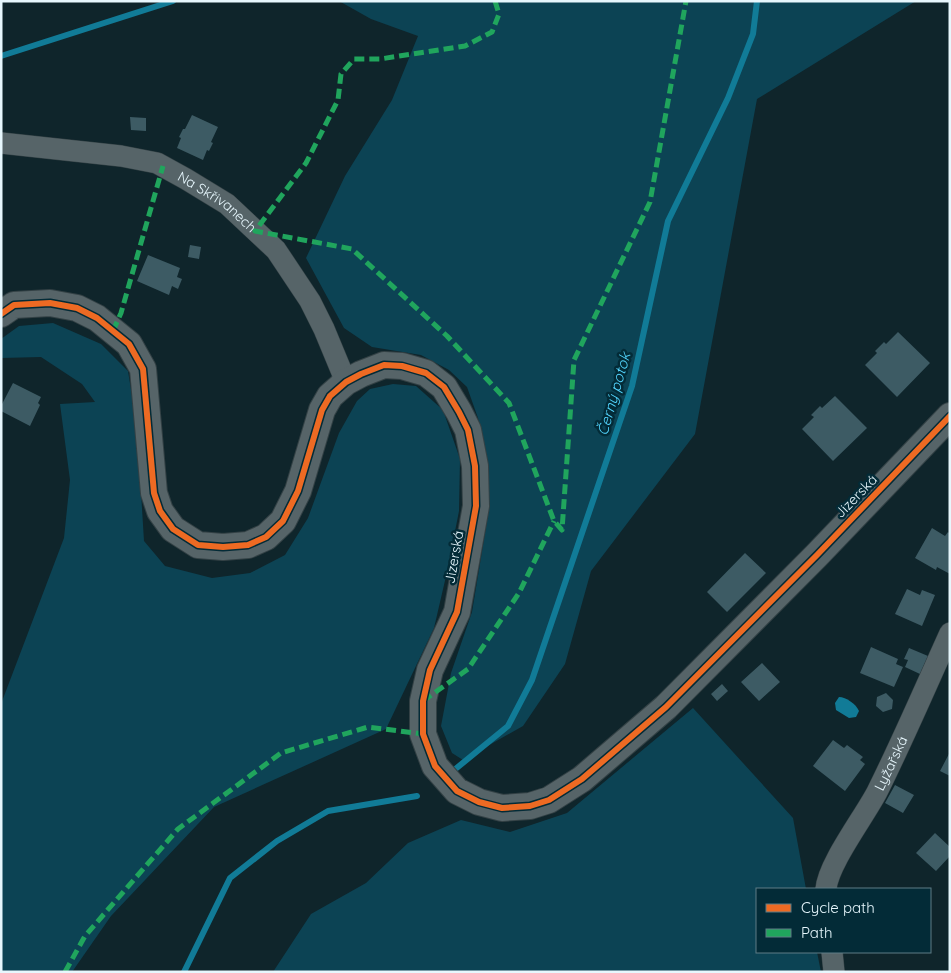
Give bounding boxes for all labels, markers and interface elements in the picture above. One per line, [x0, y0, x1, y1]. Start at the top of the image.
street label: Na Skřivanech [174, 167, 260, 236]
water label: Černý potok [593, 348, 635, 438]
street label: Jizerská [831, 471, 881, 521]
street label: Jizerská [441, 529, 467, 585]
street label: Lyžařská [870, 733, 911, 794]
legend [756, 888, 931, 953]
text: Cycle path [801, 898, 875, 917]
text: Path [801, 923, 833, 942]

